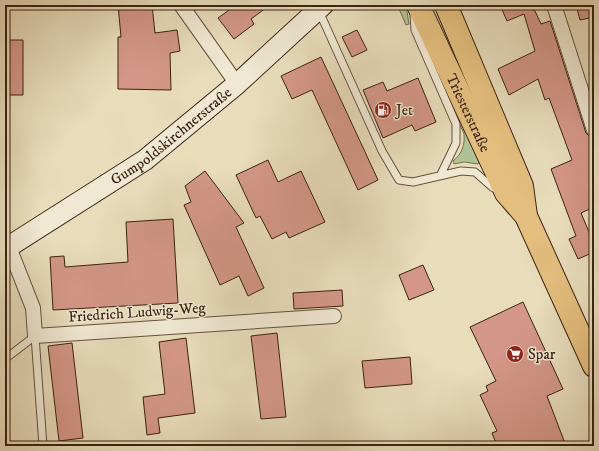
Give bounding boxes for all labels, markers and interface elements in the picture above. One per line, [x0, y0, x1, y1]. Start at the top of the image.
street label: Triesterstraße [442, 71, 494, 155]
street label: Gumpoldskirchnerstraße [107, 83, 236, 189]
fuel station icon: Jet [373, 100, 393, 120]
place label: Jet [394, 101, 413, 120]
street label: Friedrich Ludwig-Weg [68, 298, 207, 327]
supermarket icon: Spar [505, 344, 525, 364]
place label: Spar [528, 345, 556, 364]

